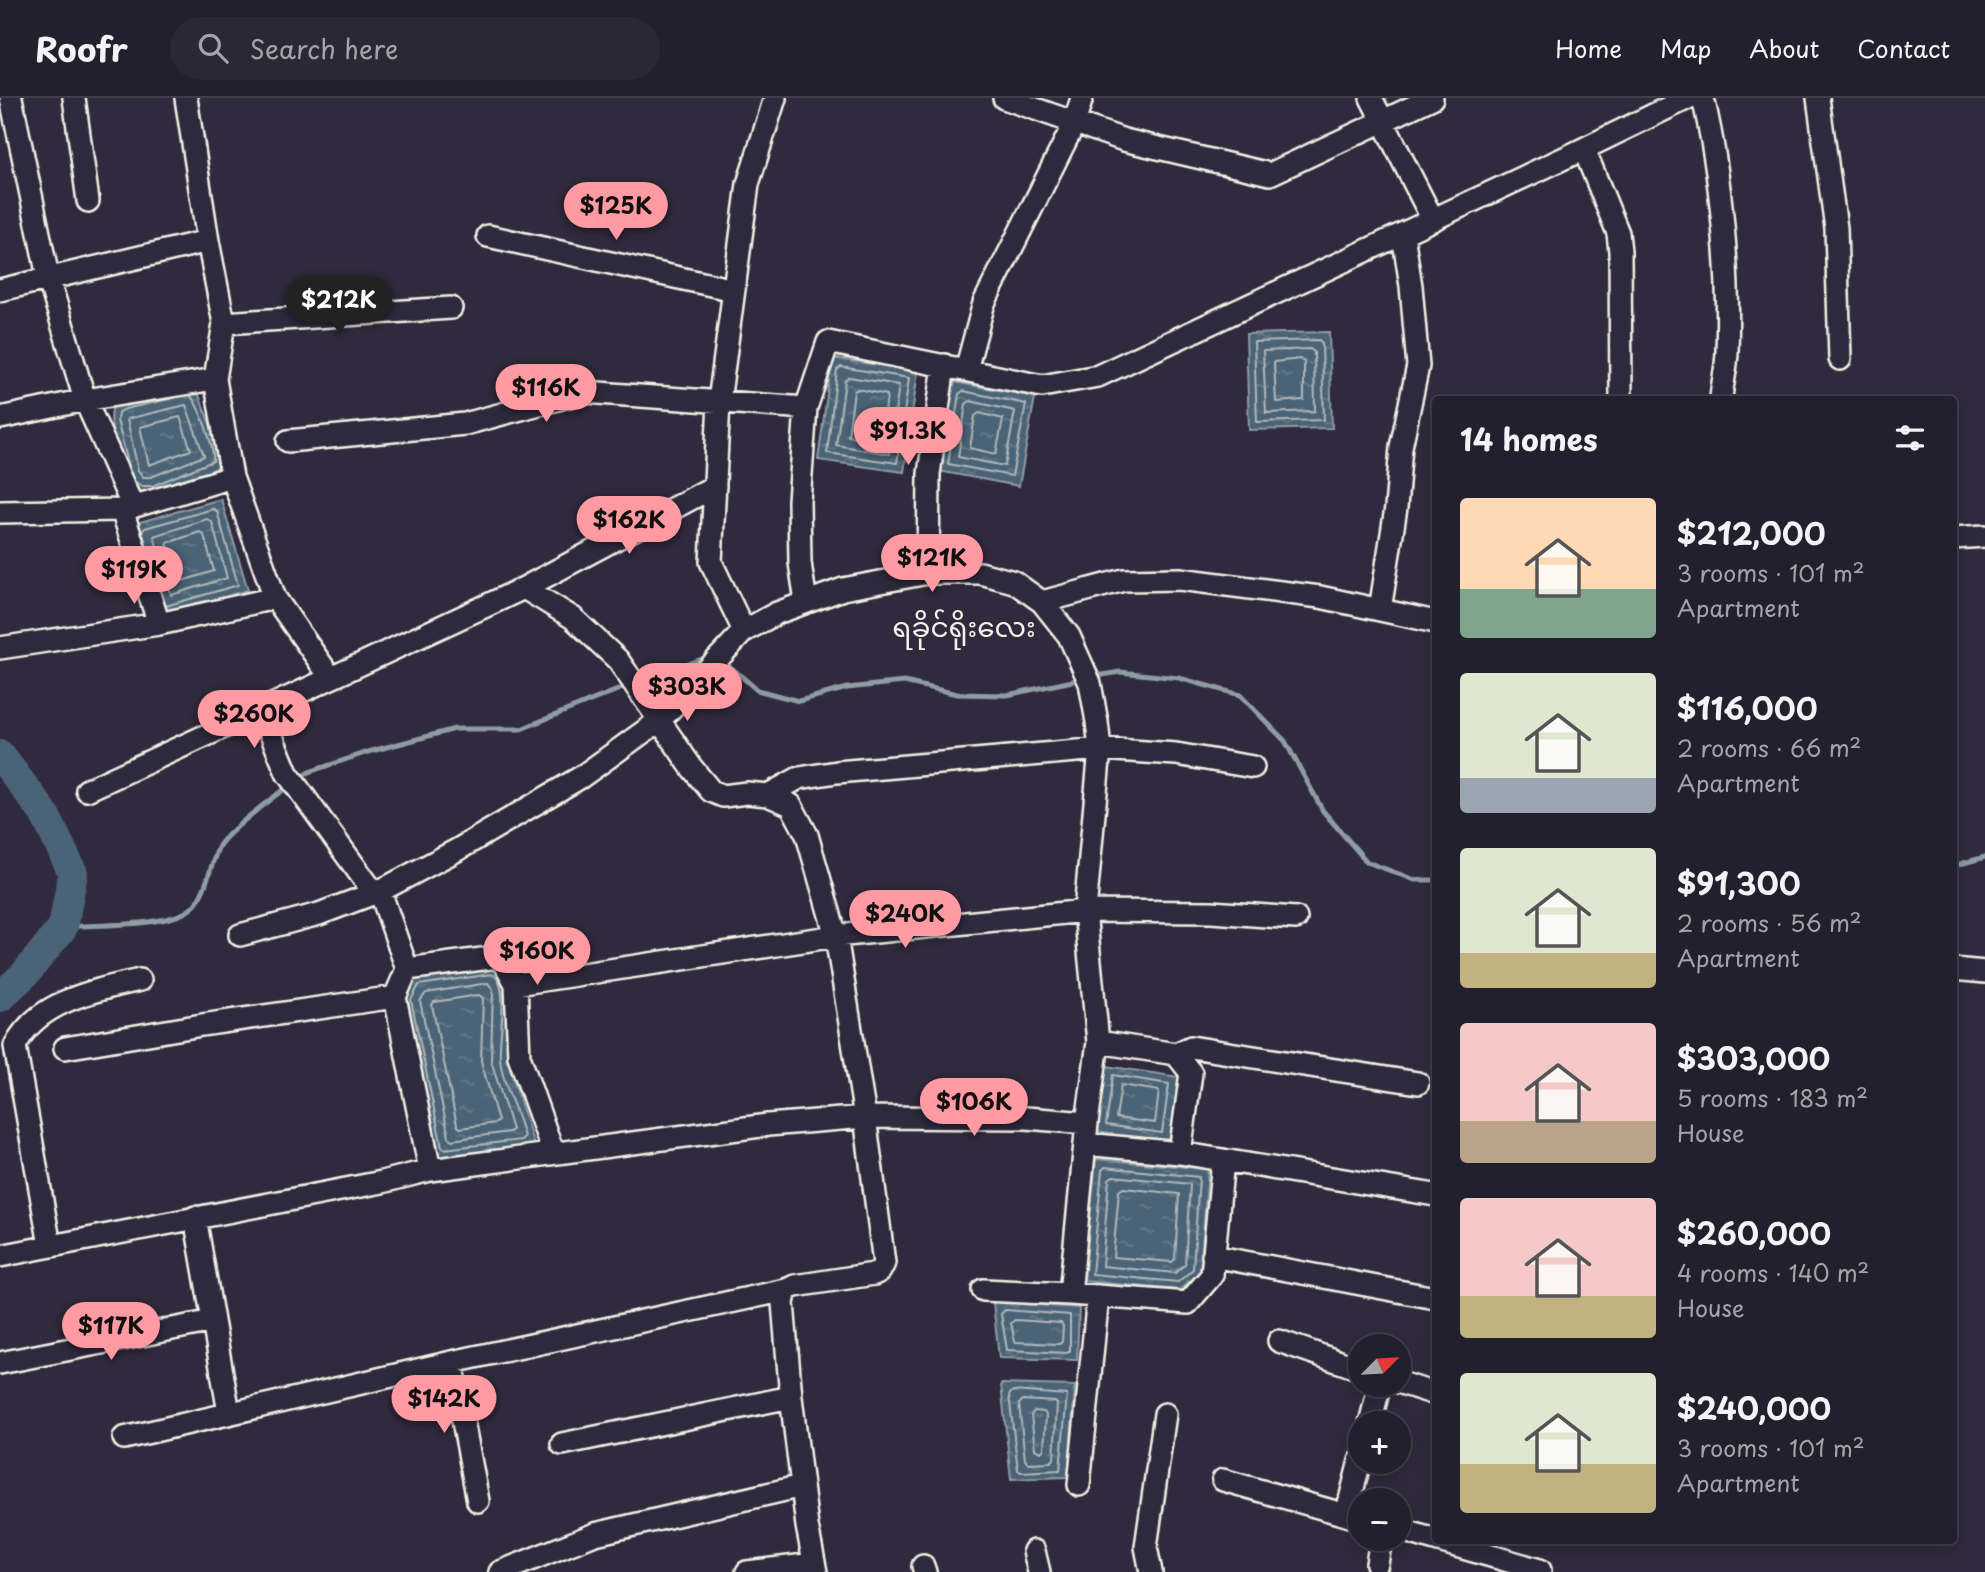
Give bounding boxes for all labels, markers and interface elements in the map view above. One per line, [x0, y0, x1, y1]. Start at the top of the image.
search box [170, 17, 660, 80]
text: Roofr [35, 23, 128, 73]
icon: search [194, 29, 232, 67]
text: Search here [250, 29, 398, 68]
text: Home [1555, 30, 1622, 66]
text: Map [1660, 30, 1711, 66]
text: About [1749, 30, 1819, 66]
text: Contact [1857, 30, 1950, 66]
pin: $125K [567, 183, 665, 242]
text: $125K [580, 187, 652, 222]
pin: $212K [290, 276, 388, 336]
text: $212K [301, 281, 377, 316]
pin: $116K [497, 364, 595, 424]
text: $116K [512, 369, 580, 404]
pin: $91.3K [851, 408, 965, 467]
text: $91.3K [870, 412, 946, 447]
text: 14 homes [1460, 416, 1598, 461]
icon: filters [1891, 419, 1929, 457]
pin: $162K [580, 496, 678, 556]
text: $162K [593, 501, 665, 536]
text: $212,000 [1677, 510, 1826, 555]
icon: home [1516, 526, 1600, 610]
pin: $121K [883, 534, 981, 594]
text: $121K [897, 539, 967, 574]
pin: $119K [85, 546, 183, 606]
text: $119K [101, 551, 167, 586]
text: 3 rooms · 101 m² [1677, 555, 1865, 590]
text: Apartment [1677, 590, 1800, 625]
district label: ရခိုင်ရိုးလေး [892, 604, 1036, 650]
pin: $303K [638, 664, 736, 723]
text: $303K [648, 668, 726, 703]
text: $116,000 [1677, 685, 1818, 730]
pin: $260K [205, 690, 303, 750]
text: $260K [214, 695, 294, 730]
icon: home [1516, 701, 1600, 785]
text: 2 rooms · 66 m² [1677, 730, 1861, 765]
text: Apartment [1677, 765, 1800, 800]
text: $91,300 [1677, 860, 1801, 905]
icon: home [1516, 876, 1600, 960]
pin: $240K [856, 890, 954, 950]
text: $240K [865, 895, 945, 930]
text: 2 rooms · 56 m² [1677, 905, 1862, 940]
pin: $160K [488, 928, 586, 987]
text: $160K [499, 932, 575, 967]
text: Apartment [1677, 940, 1800, 975]
text: $303,000 [1677, 1035, 1830, 1080]
icon: home [1516, 1051, 1600, 1135]
pin: $106K [925, 1079, 1023, 1138]
text: 5 rooms · 183 m² [1677, 1080, 1868, 1115]
text: $106K [936, 1083, 1012, 1118]
text: House [1677, 1115, 1744, 1150]
text: $260,000 [1677, 1210, 1831, 1255]
icon: home [1516, 1226, 1600, 1310]
text: 4 rooms · 140 m² [1677, 1255, 1869, 1290]
text: House [1677, 1290, 1744, 1325]
pin: $117K [62, 1302, 160, 1362]
text: $117K [78, 1307, 144, 1342]
north arrow [1348, 1334, 1410, 1396]
map controls [1348, 1334, 1411, 1551]
pin: $142K [395, 1376, 493, 1435]
text: $142K [408, 1380, 481, 1415]
text: $240,000 [1677, 1385, 1831, 1430]
icon: home [1516, 1401, 1600, 1485]
button: + [1348, 1411, 1411, 1474]
text: 3 rooms · 101 m² [1677, 1430, 1865, 1465]
text: Apartment [1677, 1465, 1800, 1500]
button: − [1348, 1488, 1411, 1551]

